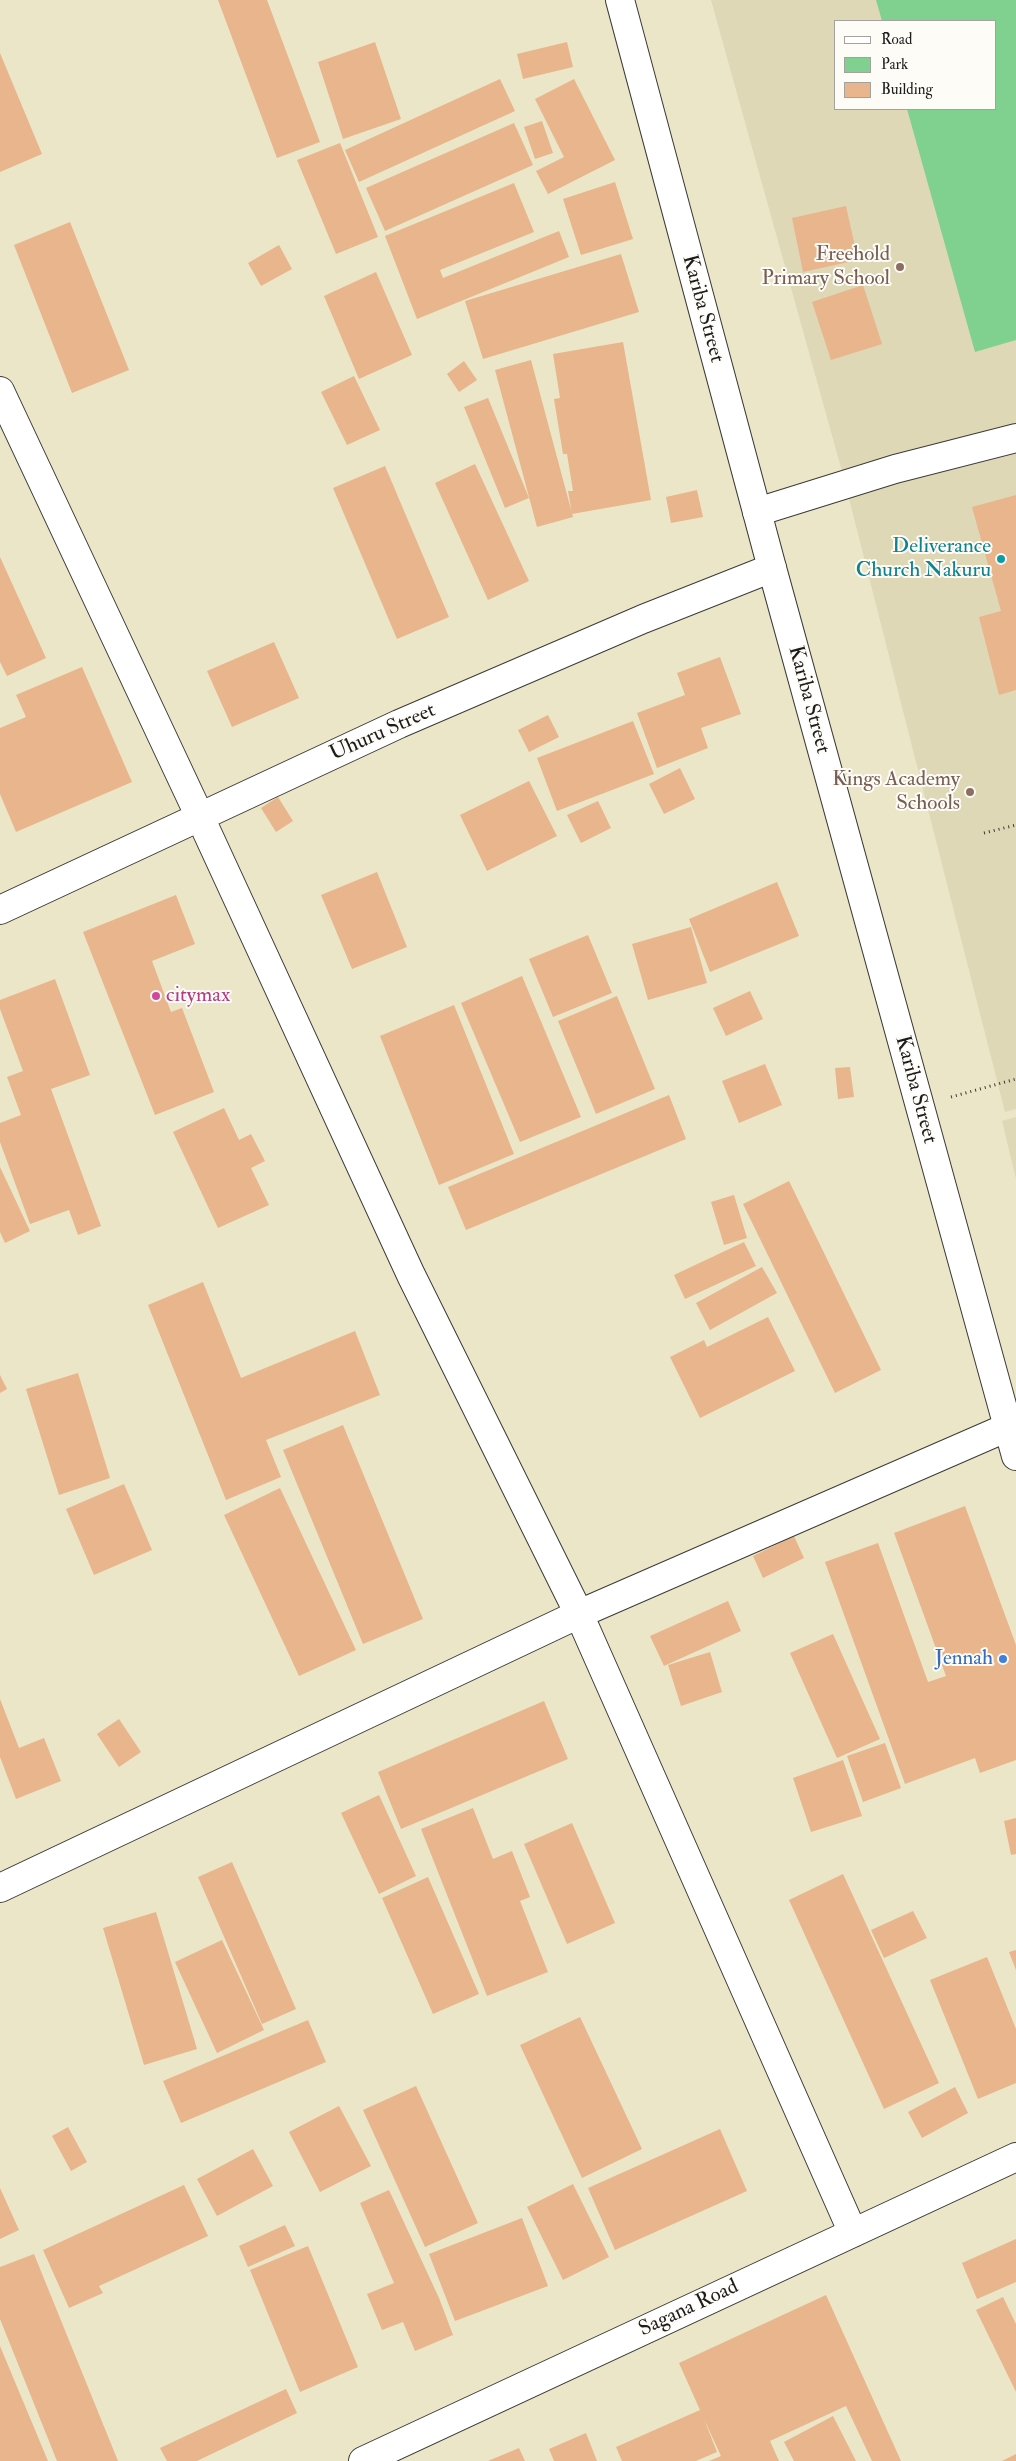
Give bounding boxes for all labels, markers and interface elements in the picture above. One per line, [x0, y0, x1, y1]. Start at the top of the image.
legend [834, 20, 996, 110]
text: Road [881, 30, 912, 49]
text: Park [881, 55, 908, 74]
text: Building [881, 80, 933, 99]
place label: Freehold Primary School [761, 242, 890, 292]
street label: Kariba Street [676, 252, 728, 366]
marker: Freehold Primary School [894, 261, 906, 273]
place label: Deliverance Church Nakuru [856, 534, 991, 584]
marker: Deliverance Church Nakuru [995, 553, 1007, 565]
street label: Kariba Street [782, 643, 834, 757]
street label: Uhuru Street [326, 698, 440, 768]
place label: Kings Academy Schools [832, 767, 960, 817]
marker: Kings Academy Schools [964, 786, 976, 798]
place label: citymax [166, 983, 230, 1009]
marker: citymax [150, 990, 162, 1002]
street label: Kariba Street [889, 1033, 941, 1147]
place label: Jennah [935, 1646, 993, 1672]
marker: Jennah [997, 1653, 1009, 1665]
street label: Sagana Road [635, 2275, 743, 2343]

